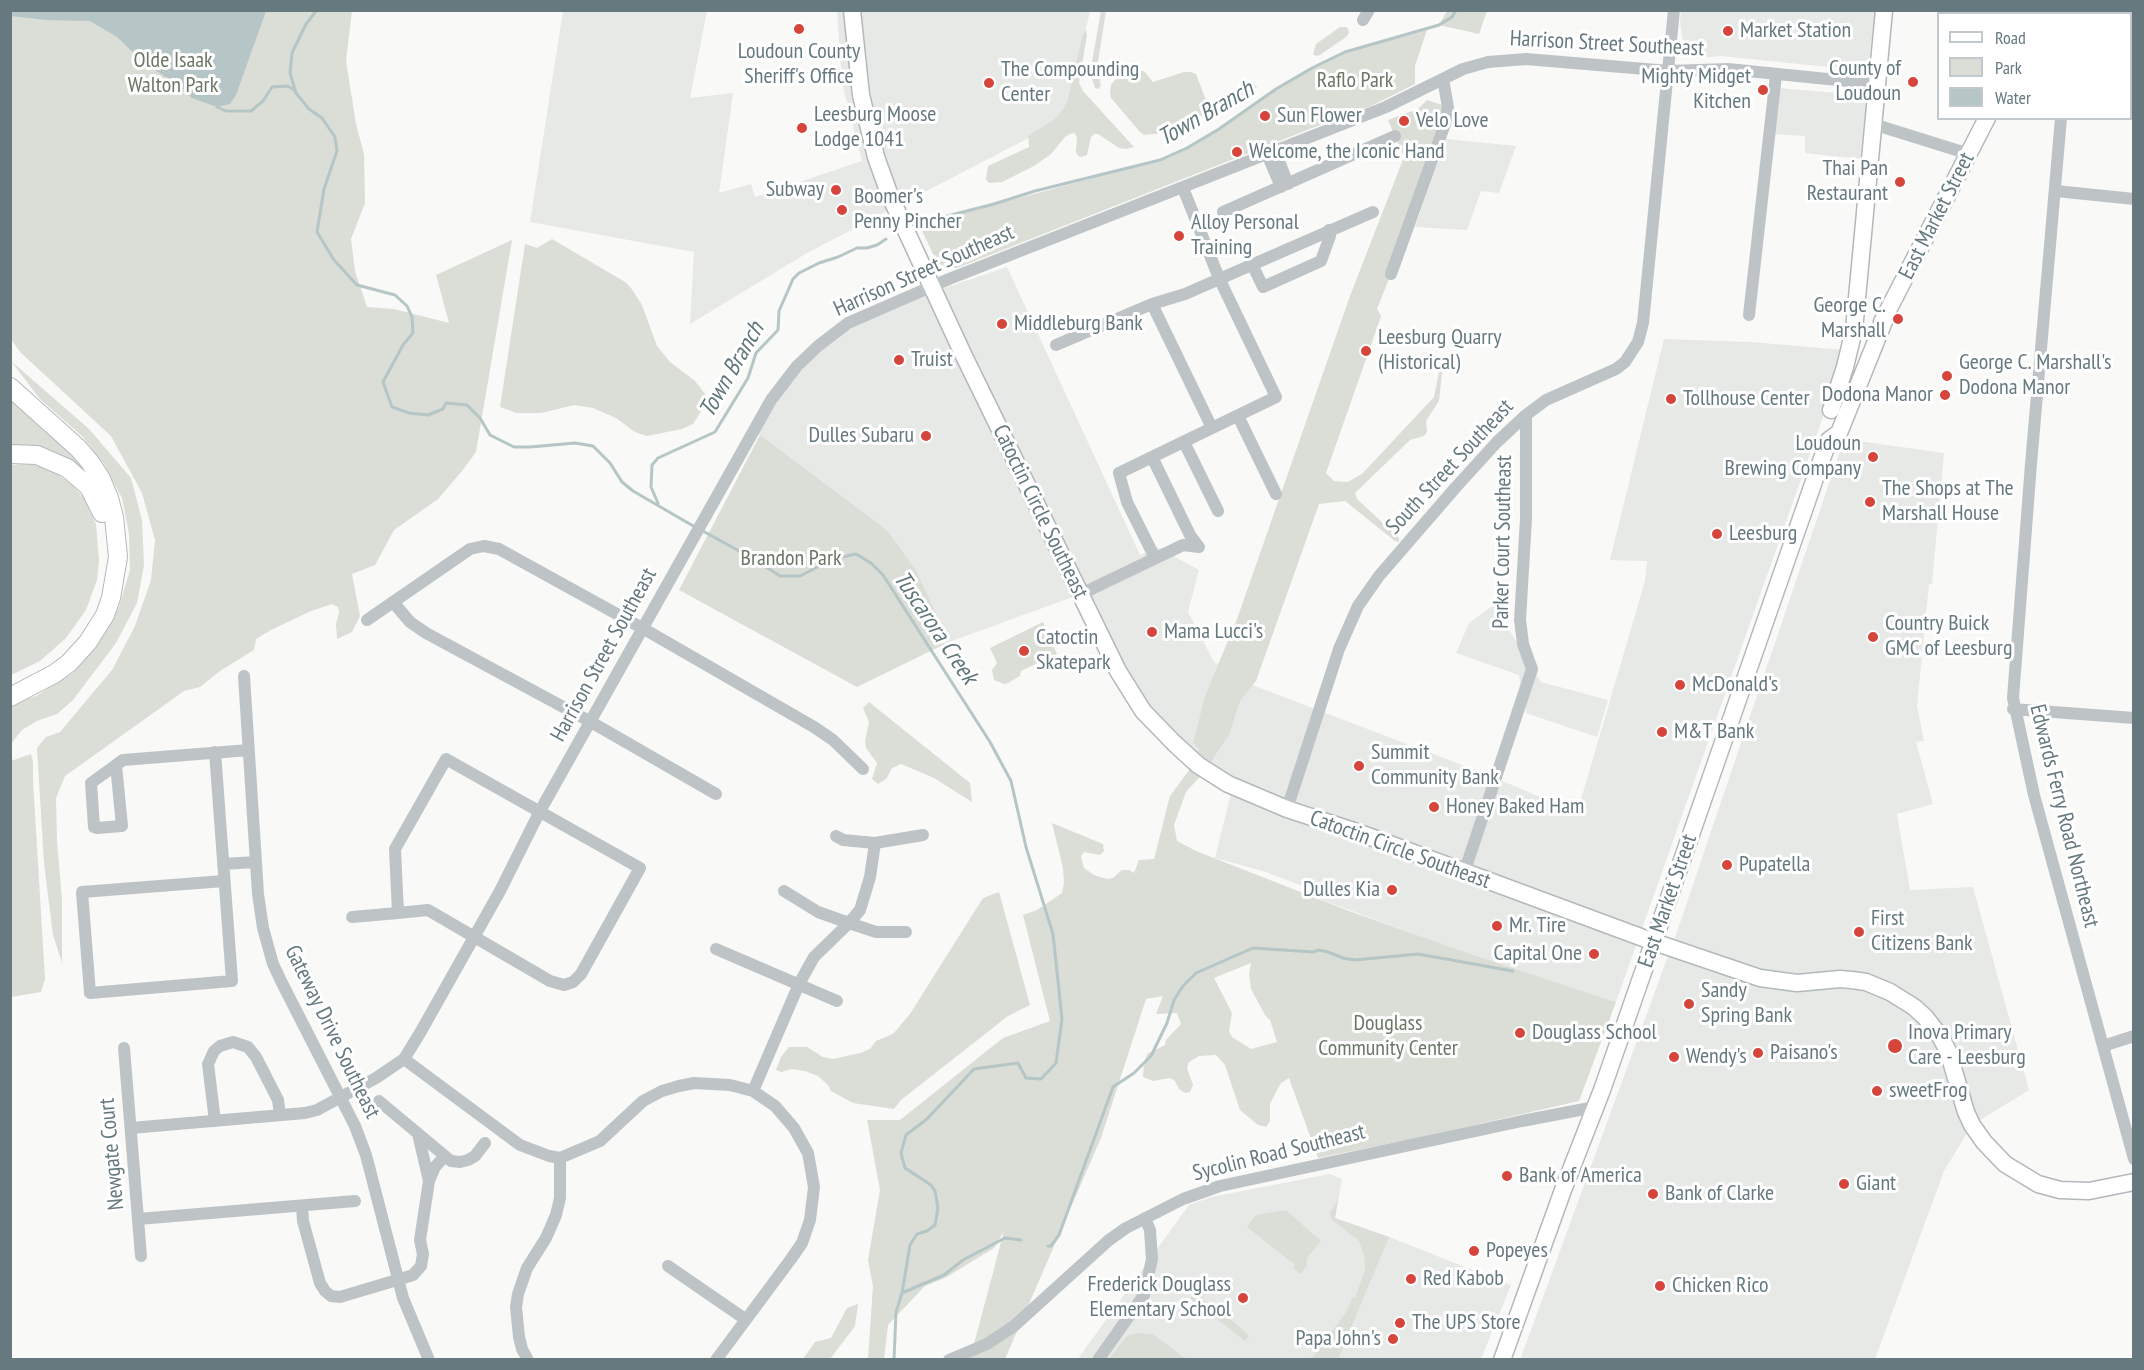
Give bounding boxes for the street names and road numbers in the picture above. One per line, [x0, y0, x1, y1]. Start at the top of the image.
street label: Harrison Street Southeast [1509, 26, 1705, 62]
street label: East Market Street [1894, 148, 1980, 284]
street label: Harrison Street Southeast [830, 219, 1018, 323]
street label: South Street Southeast [1381, 394, 1519, 540]
street label: Catoctin Circle Southeast [986, 421, 1094, 603]
street label: Parker Court Southeast [1488, 455, 1518, 629]
street label: Harrison Street Southeast [545, 564, 663, 746]
street label: Edwards Ferry Road Northeast [2024, 702, 2104, 930]
street label: Catoctin Circle Southeast [1306, 805, 1494, 895]
street label: East Market Street [1633, 831, 1703, 971]
street label: Gateway Drive Southeast [279, 941, 385, 1123]
street label: Newgate Court [94, 1097, 130, 1211]
street label: Sycolin Road Southeast [1190, 1119, 1368, 1187]

